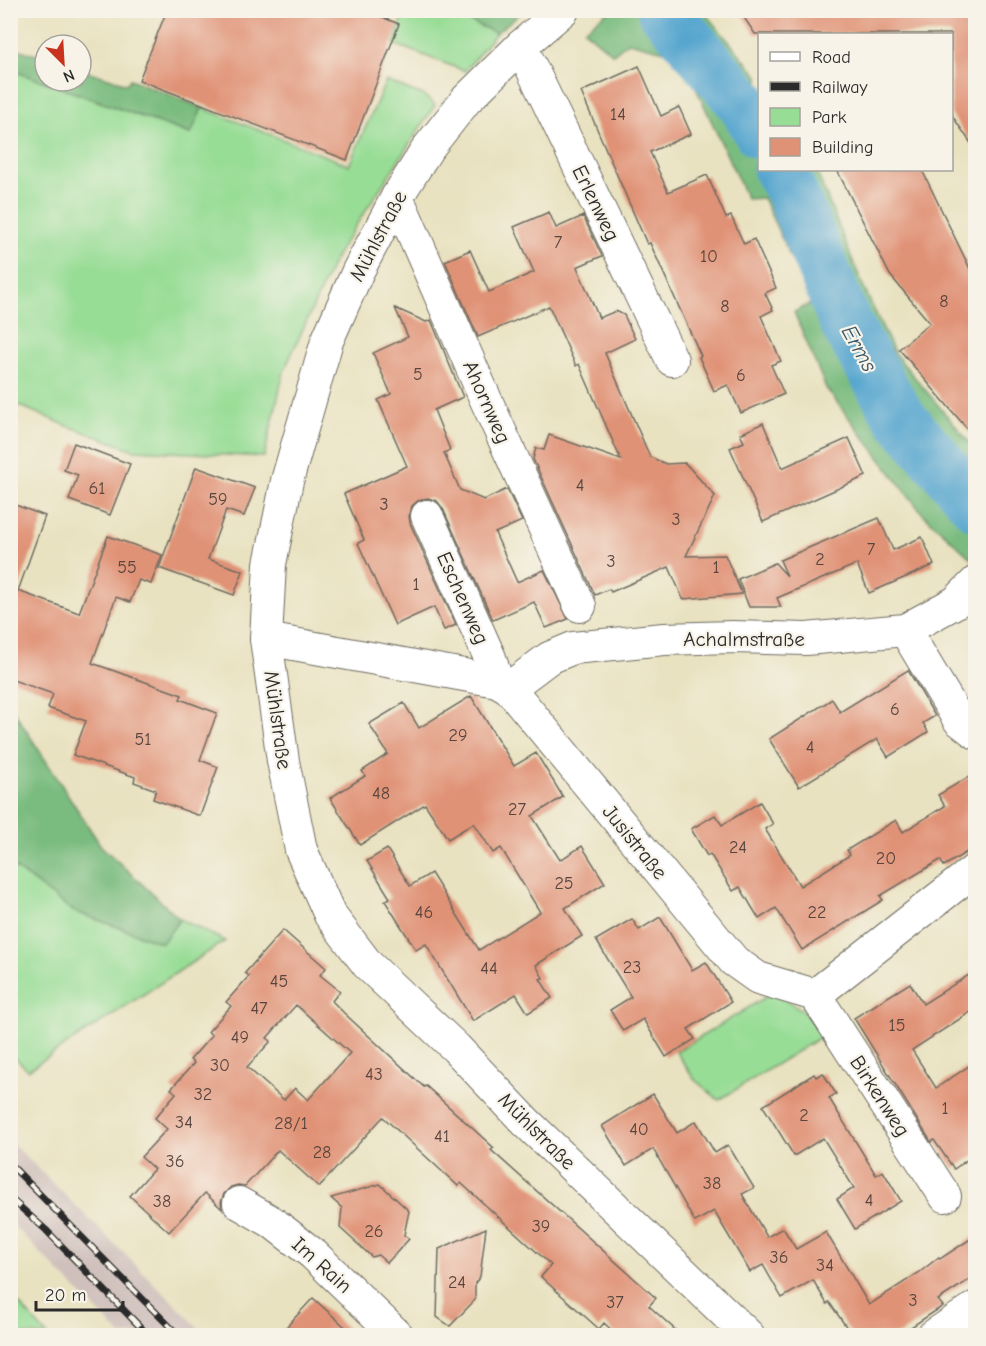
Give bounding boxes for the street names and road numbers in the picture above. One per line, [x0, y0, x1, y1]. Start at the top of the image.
street label: Erlenweg [567, 161, 625, 245]
street label: Mühlstraße [344, 187, 412, 285]
street label: Ahornweg [458, 357, 516, 447]
street label: Eschenweg [432, 548, 494, 648]
street label: Achalmstraße [683, 627, 805, 651]
street label: Mühlstraße [259, 669, 297, 771]
street label: Jusistraße [598, 800, 672, 884]
street label: Birkenweg [845, 1051, 915, 1141]
street label: Mühlstraße [493, 1087, 581, 1175]
street label: Im Rain [287, 1232, 357, 1298]

